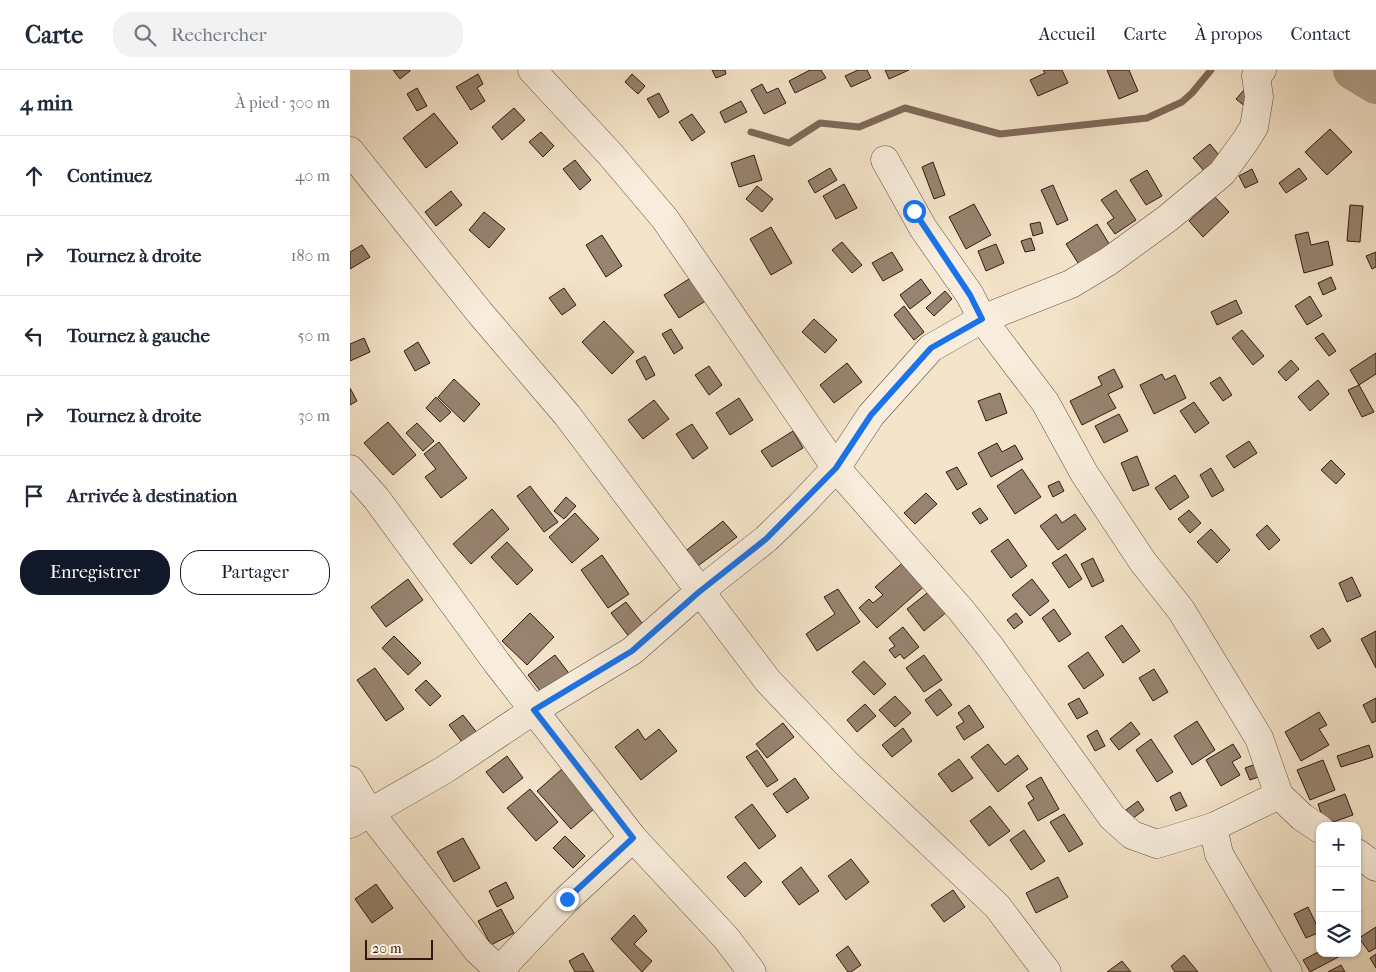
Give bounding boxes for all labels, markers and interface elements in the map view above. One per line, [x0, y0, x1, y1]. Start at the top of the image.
search box [113, 12, 463, 57]
text: Carte [25, 21, 83, 49]
icon: search [131, 21, 159, 49]
text: Rechercher [171, 24, 267, 46]
text: Accueil [1039, 24, 1096, 45]
text: Carte [1124, 24, 1167, 45]
text: À propos [1195, 24, 1262, 45]
text: Contact [1290, 24, 1351, 45]
text: 4 min [20, 91, 73, 115]
text: À pied · 300 m [235, 93, 330, 112]
icon: ahead [20, 162, 48, 190]
text: Continuez [67, 165, 152, 187]
text: 40 m [295, 166, 330, 185]
route start [903, 200, 926, 223]
icon: right [20, 242, 48, 270]
text: Tournez à droite [67, 245, 201, 267]
text: 180 m [291, 246, 330, 265]
icon: left [20, 322, 48, 350]
text: Tournez à gauche [67, 325, 210, 347]
text: 50 m [298, 326, 330, 345]
icon: right [20, 402, 48, 430]
text: Tournez à droite [67, 405, 201, 427]
text: 30 m [298, 406, 330, 425]
icon: arrive [20, 482, 48, 510]
text: Arrivée à destination [67, 485, 237, 507]
button: Enregistrer [20, 550, 170, 595]
button: Partager [180, 550, 330, 595]
map controls [1316, 822, 1361, 957]
button: + [1316, 822, 1361, 867]
button: − [1316, 867, 1361, 912]
route end [556, 888, 579, 911]
button: layers [1316, 912, 1361, 957]
scale bar [365, 937, 432, 960]
text: 20 m [372, 940, 402, 957]

